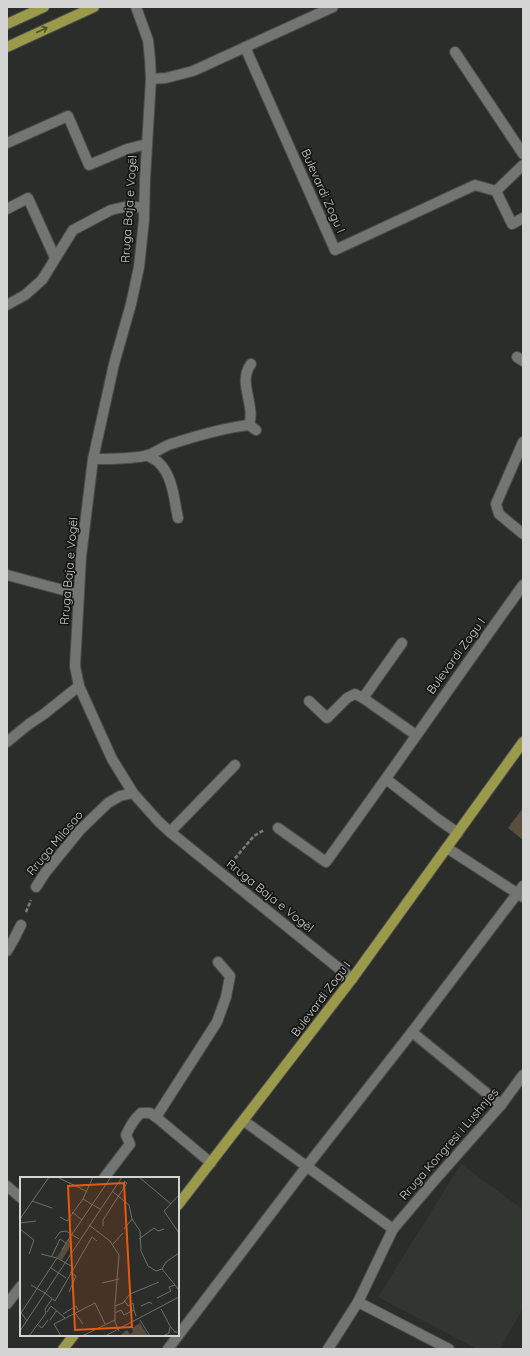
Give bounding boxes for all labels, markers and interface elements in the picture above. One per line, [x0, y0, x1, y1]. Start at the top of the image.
one-way arrow [36, 26, 48, 34]
street label: Bulevardi Zogu I [298, 146, 349, 235]
street label: Rruga Baja e Vogël [117, 155, 140, 263]
street label: Rruga Baja e Vogël [56, 517, 81, 625]
street label: Bulevardi Zogu I [423, 615, 488, 697]
street label: Rruga Milosao [23, 807, 86, 878]
street label: Rruga Baja e Vogël [224, 856, 317, 935]
street label: Bulevardi Zogu I [287, 958, 354, 1039]
street label: Rruga Kongresi i Lushnjes [396, 1084, 502, 1203]
inset map [20, 1177, 179, 1336]

